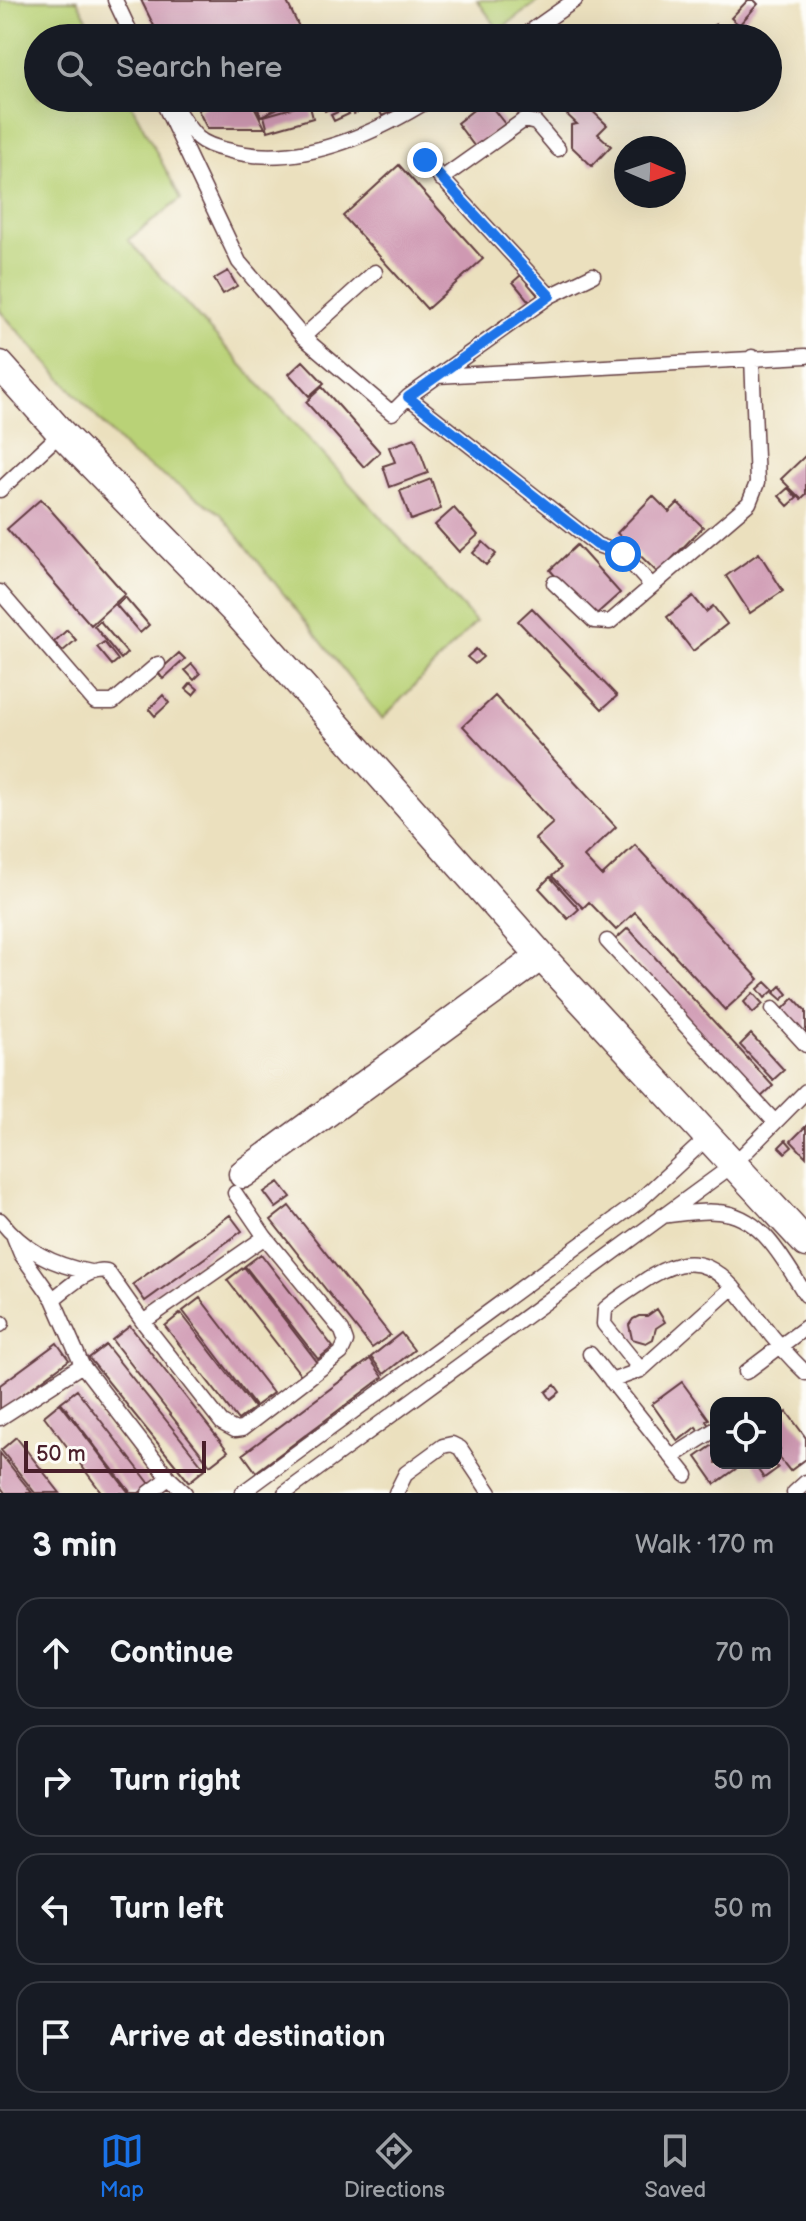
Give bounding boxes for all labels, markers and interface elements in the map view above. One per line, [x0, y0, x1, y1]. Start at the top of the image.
search box [24, 24, 782, 112]
icon: search [52, 46, 96, 90]
text: Search here [116, 50, 282, 86]
north arrow [614, 136, 686, 208]
route end [407, 142, 443, 178]
route start [605, 536, 641, 572]
map controls [710, 1397, 782, 1469]
button: locate [710, 1397, 782, 1469]
scale bar [24, 1437, 206, 1473]
text: 50 m [36, 1441, 86, 1468]
text: 3 min [32, 1525, 117, 1566]
text: Walk · 170 m [635, 1530, 774, 1561]
icon: ahead [34, 1631, 78, 1675]
text: Continue [110, 1635, 233, 1671]
text: 70 m [715, 1638, 772, 1669]
icon: right [34, 1759, 78, 1803]
text: Turn right [110, 1763, 241, 1799]
text: 50 m [713, 1766, 772, 1797]
icon: left [34, 1887, 78, 1931]
text: Turn left [110, 1891, 224, 1927]
text: 50 m [713, 1894, 772, 1925]
icon: arrive [34, 2015, 78, 2059]
text: Arrive at destination [110, 2019, 386, 2055]
tab: Map [100, 2129, 144, 2204]
tab: Directions [344, 2129, 445, 2204]
tab: Saved [644, 2129, 706, 2204]

